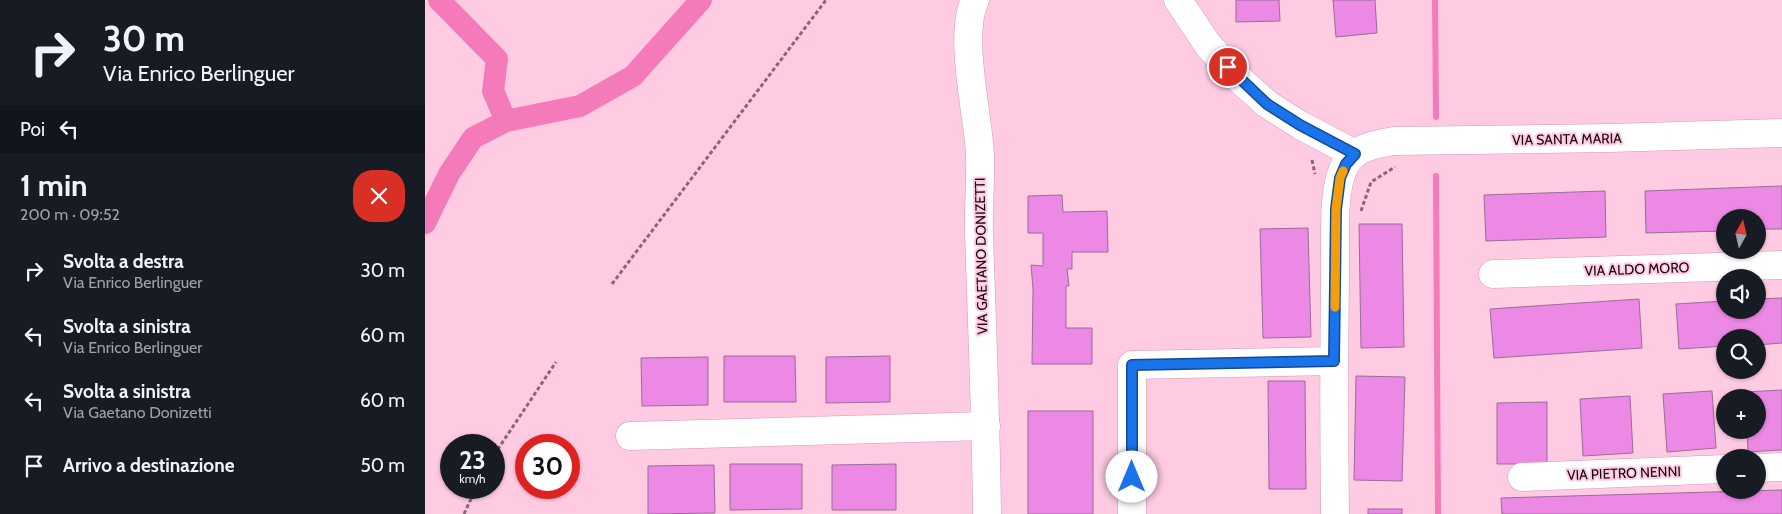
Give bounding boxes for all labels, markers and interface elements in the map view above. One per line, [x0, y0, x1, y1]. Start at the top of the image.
text: 30 m [103, 17, 185, 60]
icon: right [20, 20, 85, 85]
pin [1207, 46, 1249, 88]
icon: arrive [1214, 53, 1242, 81]
text: Via Enrico Berlinguer [103, 60, 295, 87]
icon: left [55, 115, 83, 143]
text: Poi [20, 118, 45, 141]
street label: VIA SANTA MARIA [1512, 129, 1622, 149]
text: 1 min [20, 167, 88, 204]
button: close [353, 170, 405, 222]
street label: VIA GAETANO DONIZETTI [971, 177, 991, 335]
text: 200 m · 09:52 [20, 205, 120, 224]
north arrow [1716, 209, 1766, 259]
map controls [1716, 209, 1766, 499]
text: Svolta a destra [63, 250, 184, 273]
icon: right [20, 257, 48, 285]
street label: VIA ALDO MORO [1584, 258, 1690, 280]
text: 30 m [361, 259, 405, 282]
button: sound [1716, 269, 1766, 319]
text: Via Enrico Berlinguer [63, 273, 202, 292]
text: Svolta a sinistra [63, 315, 191, 338]
icon: left [20, 322, 48, 350]
text: 60 m [360, 324, 405, 347]
button: search [1716, 329, 1766, 379]
text: Via Enrico Berlinguer [63, 338, 202, 357]
text: Svolta a sinistra [63, 380, 191, 403]
icon: left [20, 387, 48, 415]
text: 60 m [360, 389, 405, 412]
button: + [1716, 389, 1766, 439]
text: Via Gaetano Donizetti [63, 403, 212, 422]
speed limit sign: 30 [515, 434, 580, 499]
text: 23 [459, 445, 486, 475]
button: − [1716, 449, 1766, 499]
position arrow [1105, 450, 1157, 502]
icon: arrive [20, 452, 48, 480]
text: Arrivo a destinazione [63, 454, 234, 477]
text: 50 m [361, 454, 405, 477]
street label: VIA PIETRO NENNI [1567, 462, 1681, 484]
text: km/h [459, 471, 486, 486]

